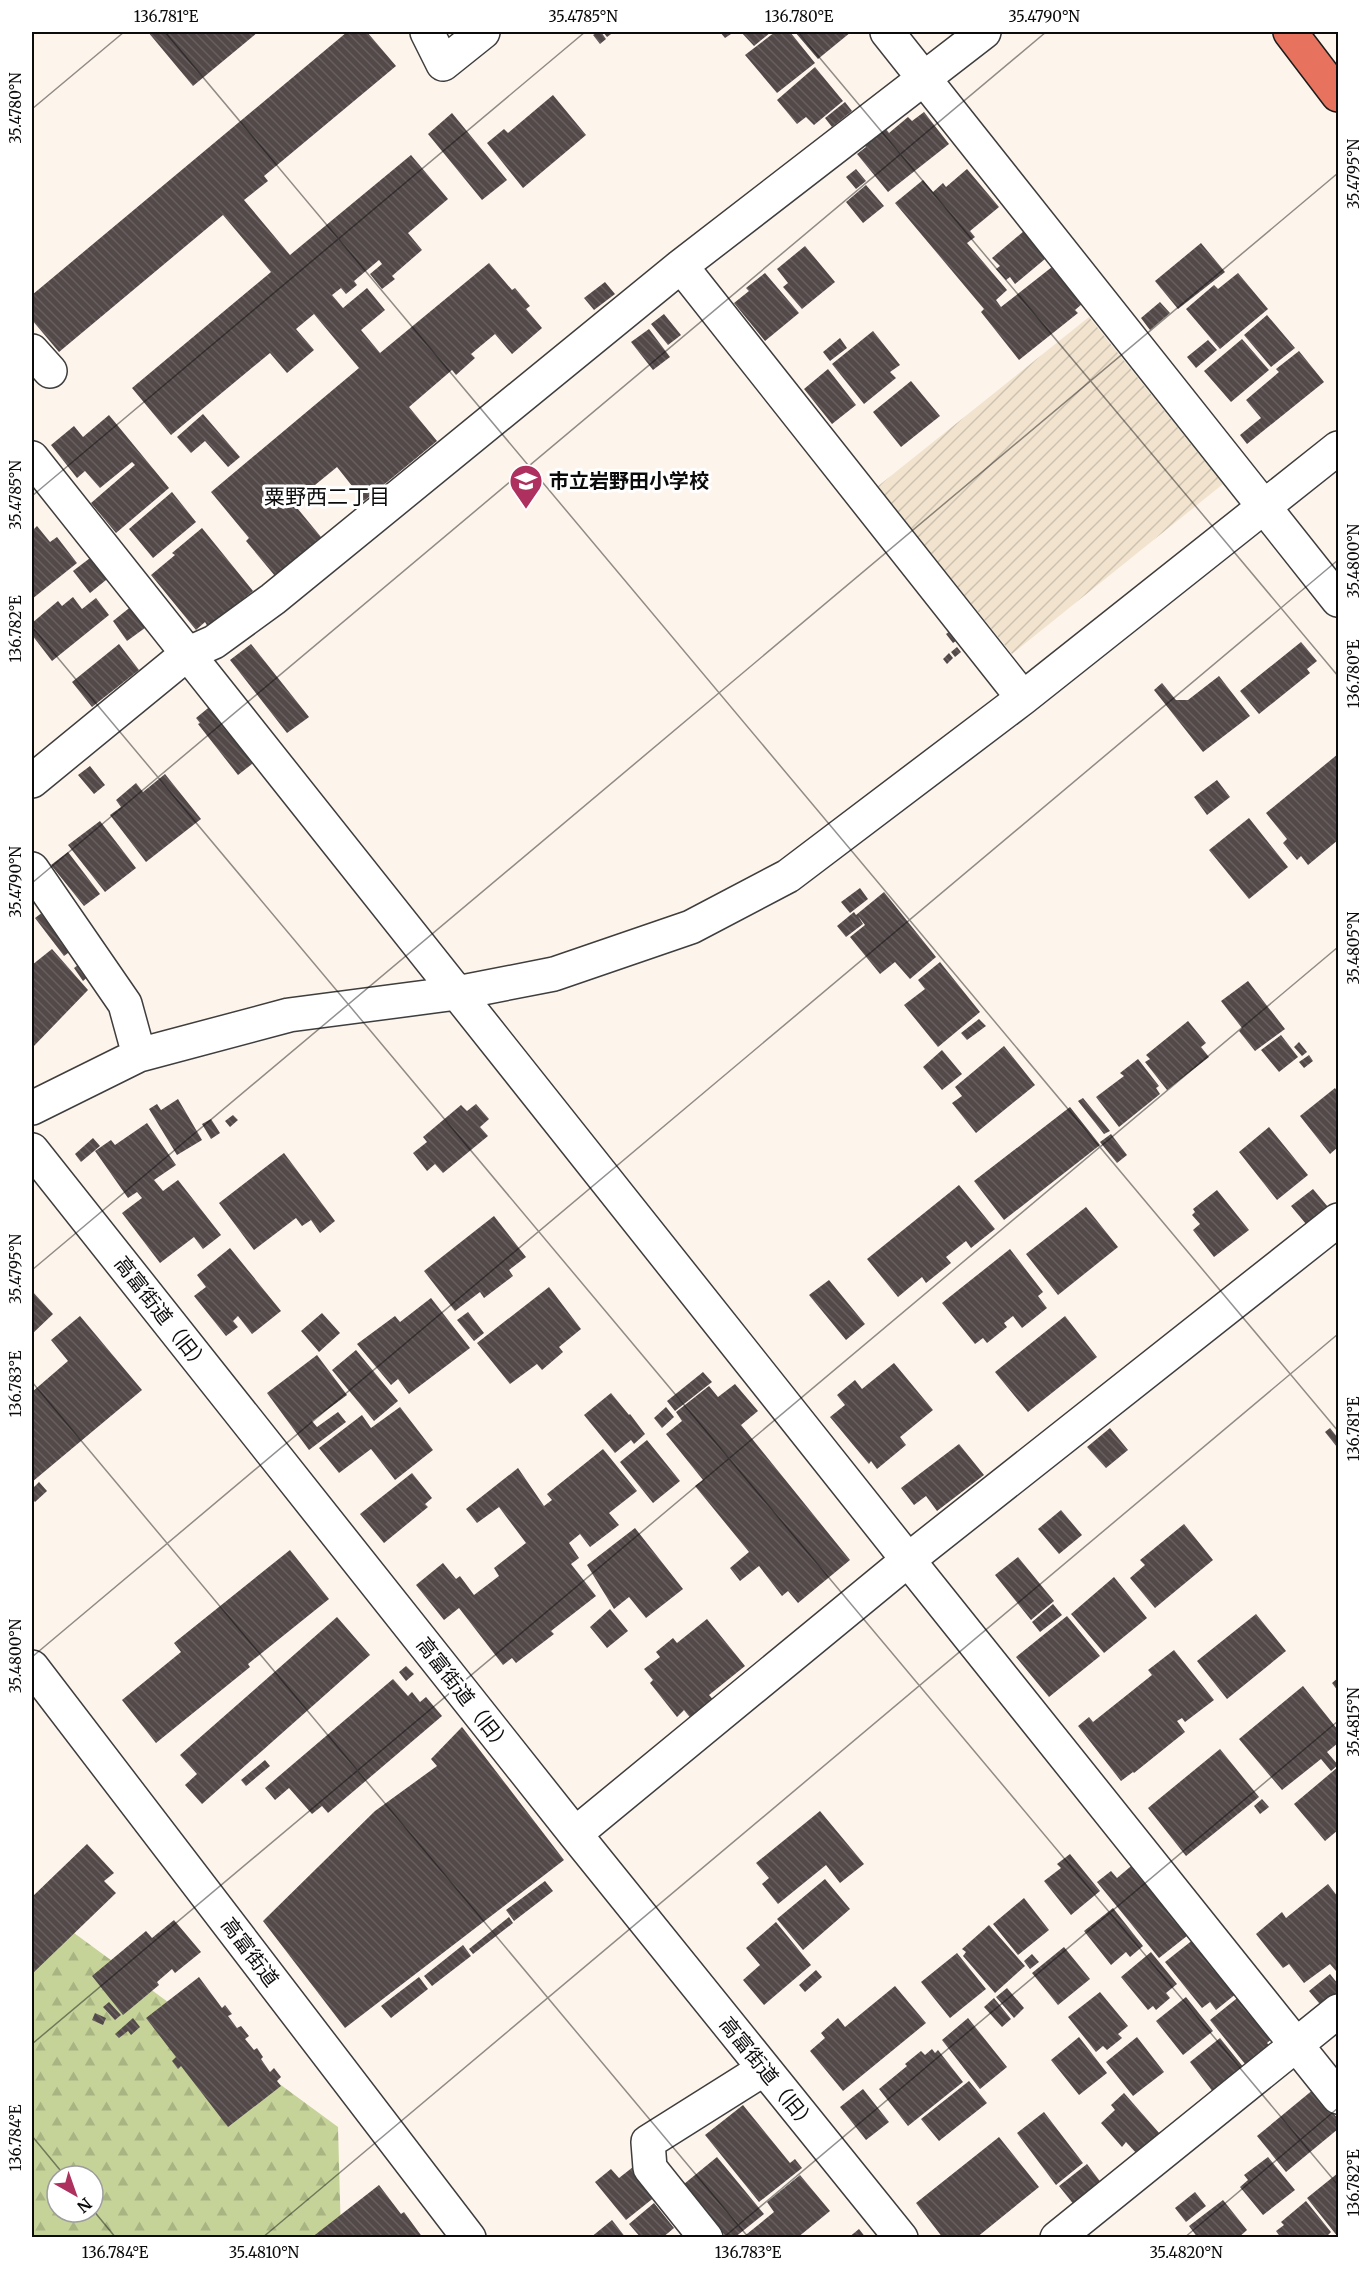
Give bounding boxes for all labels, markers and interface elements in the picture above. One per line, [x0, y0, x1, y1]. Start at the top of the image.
text: 136.781°E [134, 7, 199, 26]
text: 35.4785°N [548, 7, 618, 26]
text: 136.780°E [765, 7, 834, 26]
text: 35.4790°N [1008, 7, 1080, 26]
text: 35.4780°N [6, 72, 25, 144]
text: 35.4795°N [1344, 139, 1363, 209]
text: 35.4785°N [6, 460, 25, 530]
school or university icon: 市立岩野田小学校 [508, 463, 544, 510]
place label: 市立岩野田小学校 [549, 468, 709, 493]
district label: 粟野西二丁目 [264, 483, 390, 510]
text: 35.4800°N [1344, 523, 1363, 598]
text: 136.782°E [6, 595, 25, 663]
text: 136.780°E [1344, 639, 1363, 708]
text: 35.4790°N [6, 846, 25, 918]
text: 35.4805°N [1344, 911, 1363, 984]
text: 35.4795°N [6, 1234, 25, 1304]
street label: 高富街道（旧） [109, 1251, 215, 1377]
text: 136.783°E [6, 1350, 25, 1417]
text: 136.781°E [1344, 1396, 1363, 1461]
text: 35.4800°N [6, 1618, 25, 1693]
street label: 高富街道（旧） [411, 1632, 517, 1758]
text: 35.4815°N [1344, 1687, 1363, 1757]
street label: 高富街道 [216, 1912, 284, 1991]
street label: 高富街道（旧） [715, 2011, 822, 2136]
text: 136.784°E [6, 2104, 25, 2171]
text: 136.782°E [1344, 2149, 1363, 2217]
north arrow [45, 2164, 105, 2224]
text: N [73, 2194, 96, 2217]
text: 136.784°E [82, 2243, 149, 2262]
text: 35.4810°N [229, 2243, 300, 2262]
text: 136.783°E [715, 2243, 782, 2262]
text: 35.4820°N [1149, 2243, 1223, 2262]

